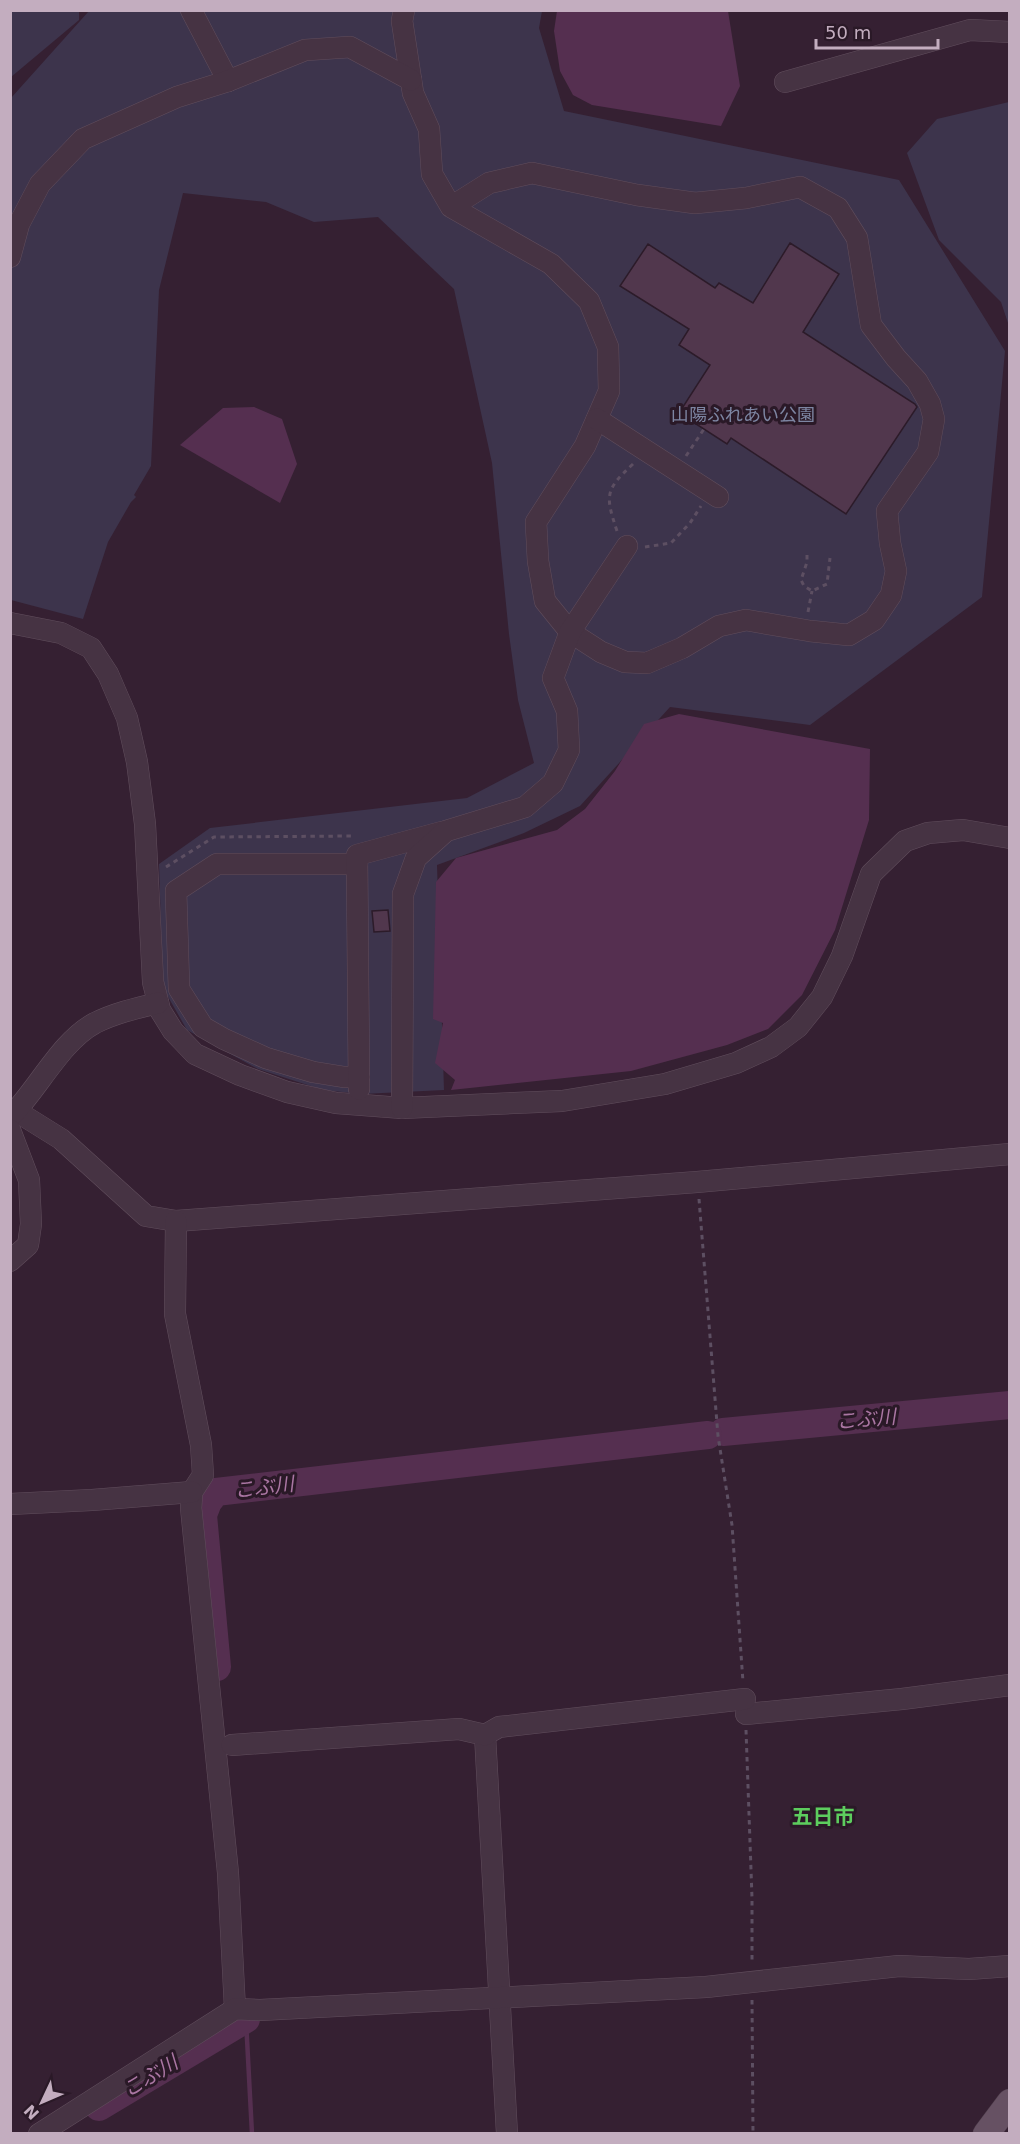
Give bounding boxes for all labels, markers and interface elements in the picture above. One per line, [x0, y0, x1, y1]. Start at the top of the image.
scale bar [816, 12, 938, 50]
text: 50 m [825, 22, 871, 43]
park label: 山陽ふれあい公園 [671, 404, 815, 425]
water label: こぶ川 [835, 1404, 899, 1434]
water label: こぶ川 [233, 1471, 297, 1503]
district label: 五日市 [792, 1805, 855, 1829]
water label: こぶ川 [118, 2049, 184, 2102]
north arrow [12, 2072, 72, 2132]
text: N [20, 2101, 43, 2123]

